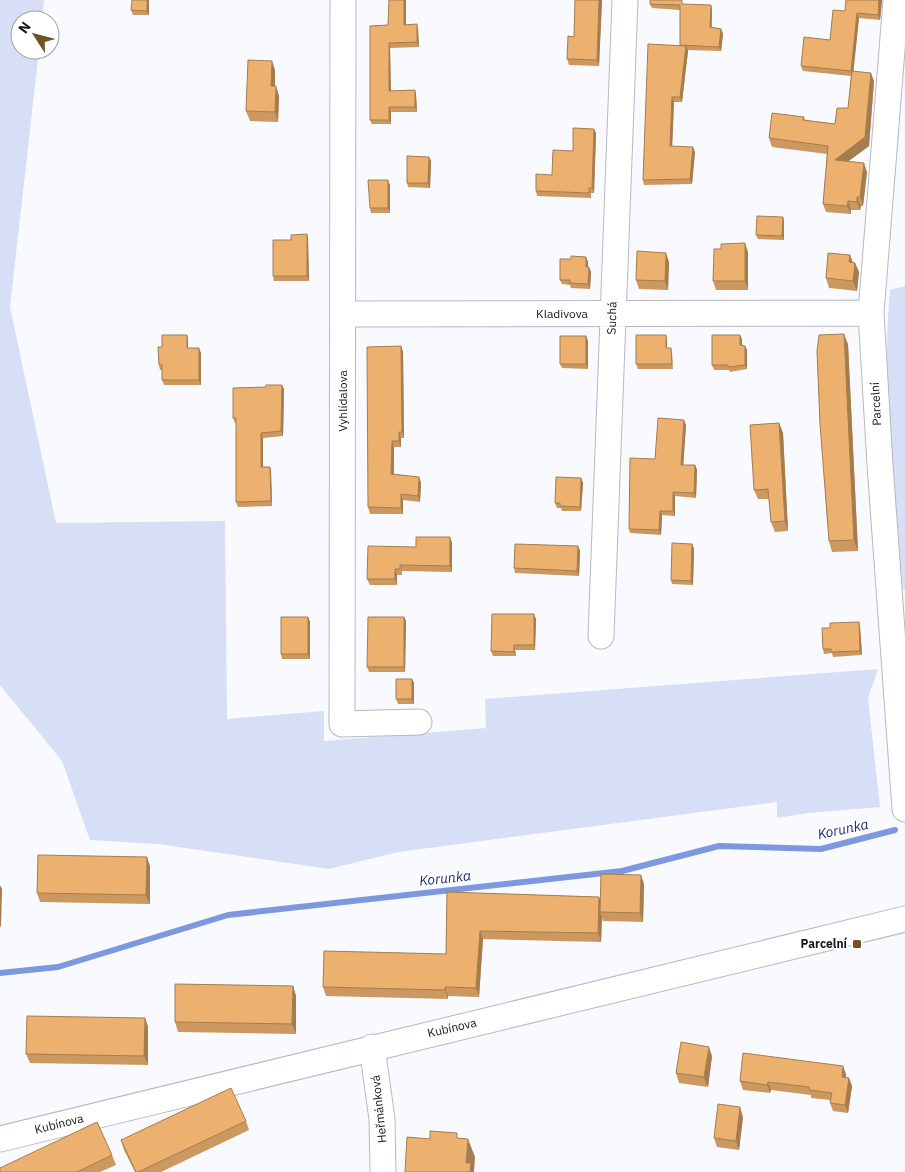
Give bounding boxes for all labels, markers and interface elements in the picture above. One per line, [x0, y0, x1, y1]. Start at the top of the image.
north arrow [10, 10, 60, 60]
text: N [14, 18, 35, 37]
street label: Suchá [603, 301, 620, 335]
street label: Kladivova [536, 306, 589, 321]
street label: Vyhlídalova [335, 370, 350, 432]
street label: Parcelní [867, 382, 884, 426]
water label: Korunka [816, 815, 870, 843]
water label: Korunka [418, 866, 472, 890]
place label: Parcelní [801, 936, 848, 951]
marker: Parcelní [851, 938, 863, 950]
street label: Kubínova [426, 1014, 478, 1040]
street label: Heřmánková [367, 1074, 390, 1144]
street label: Kubínova [33, 1110, 85, 1137]

